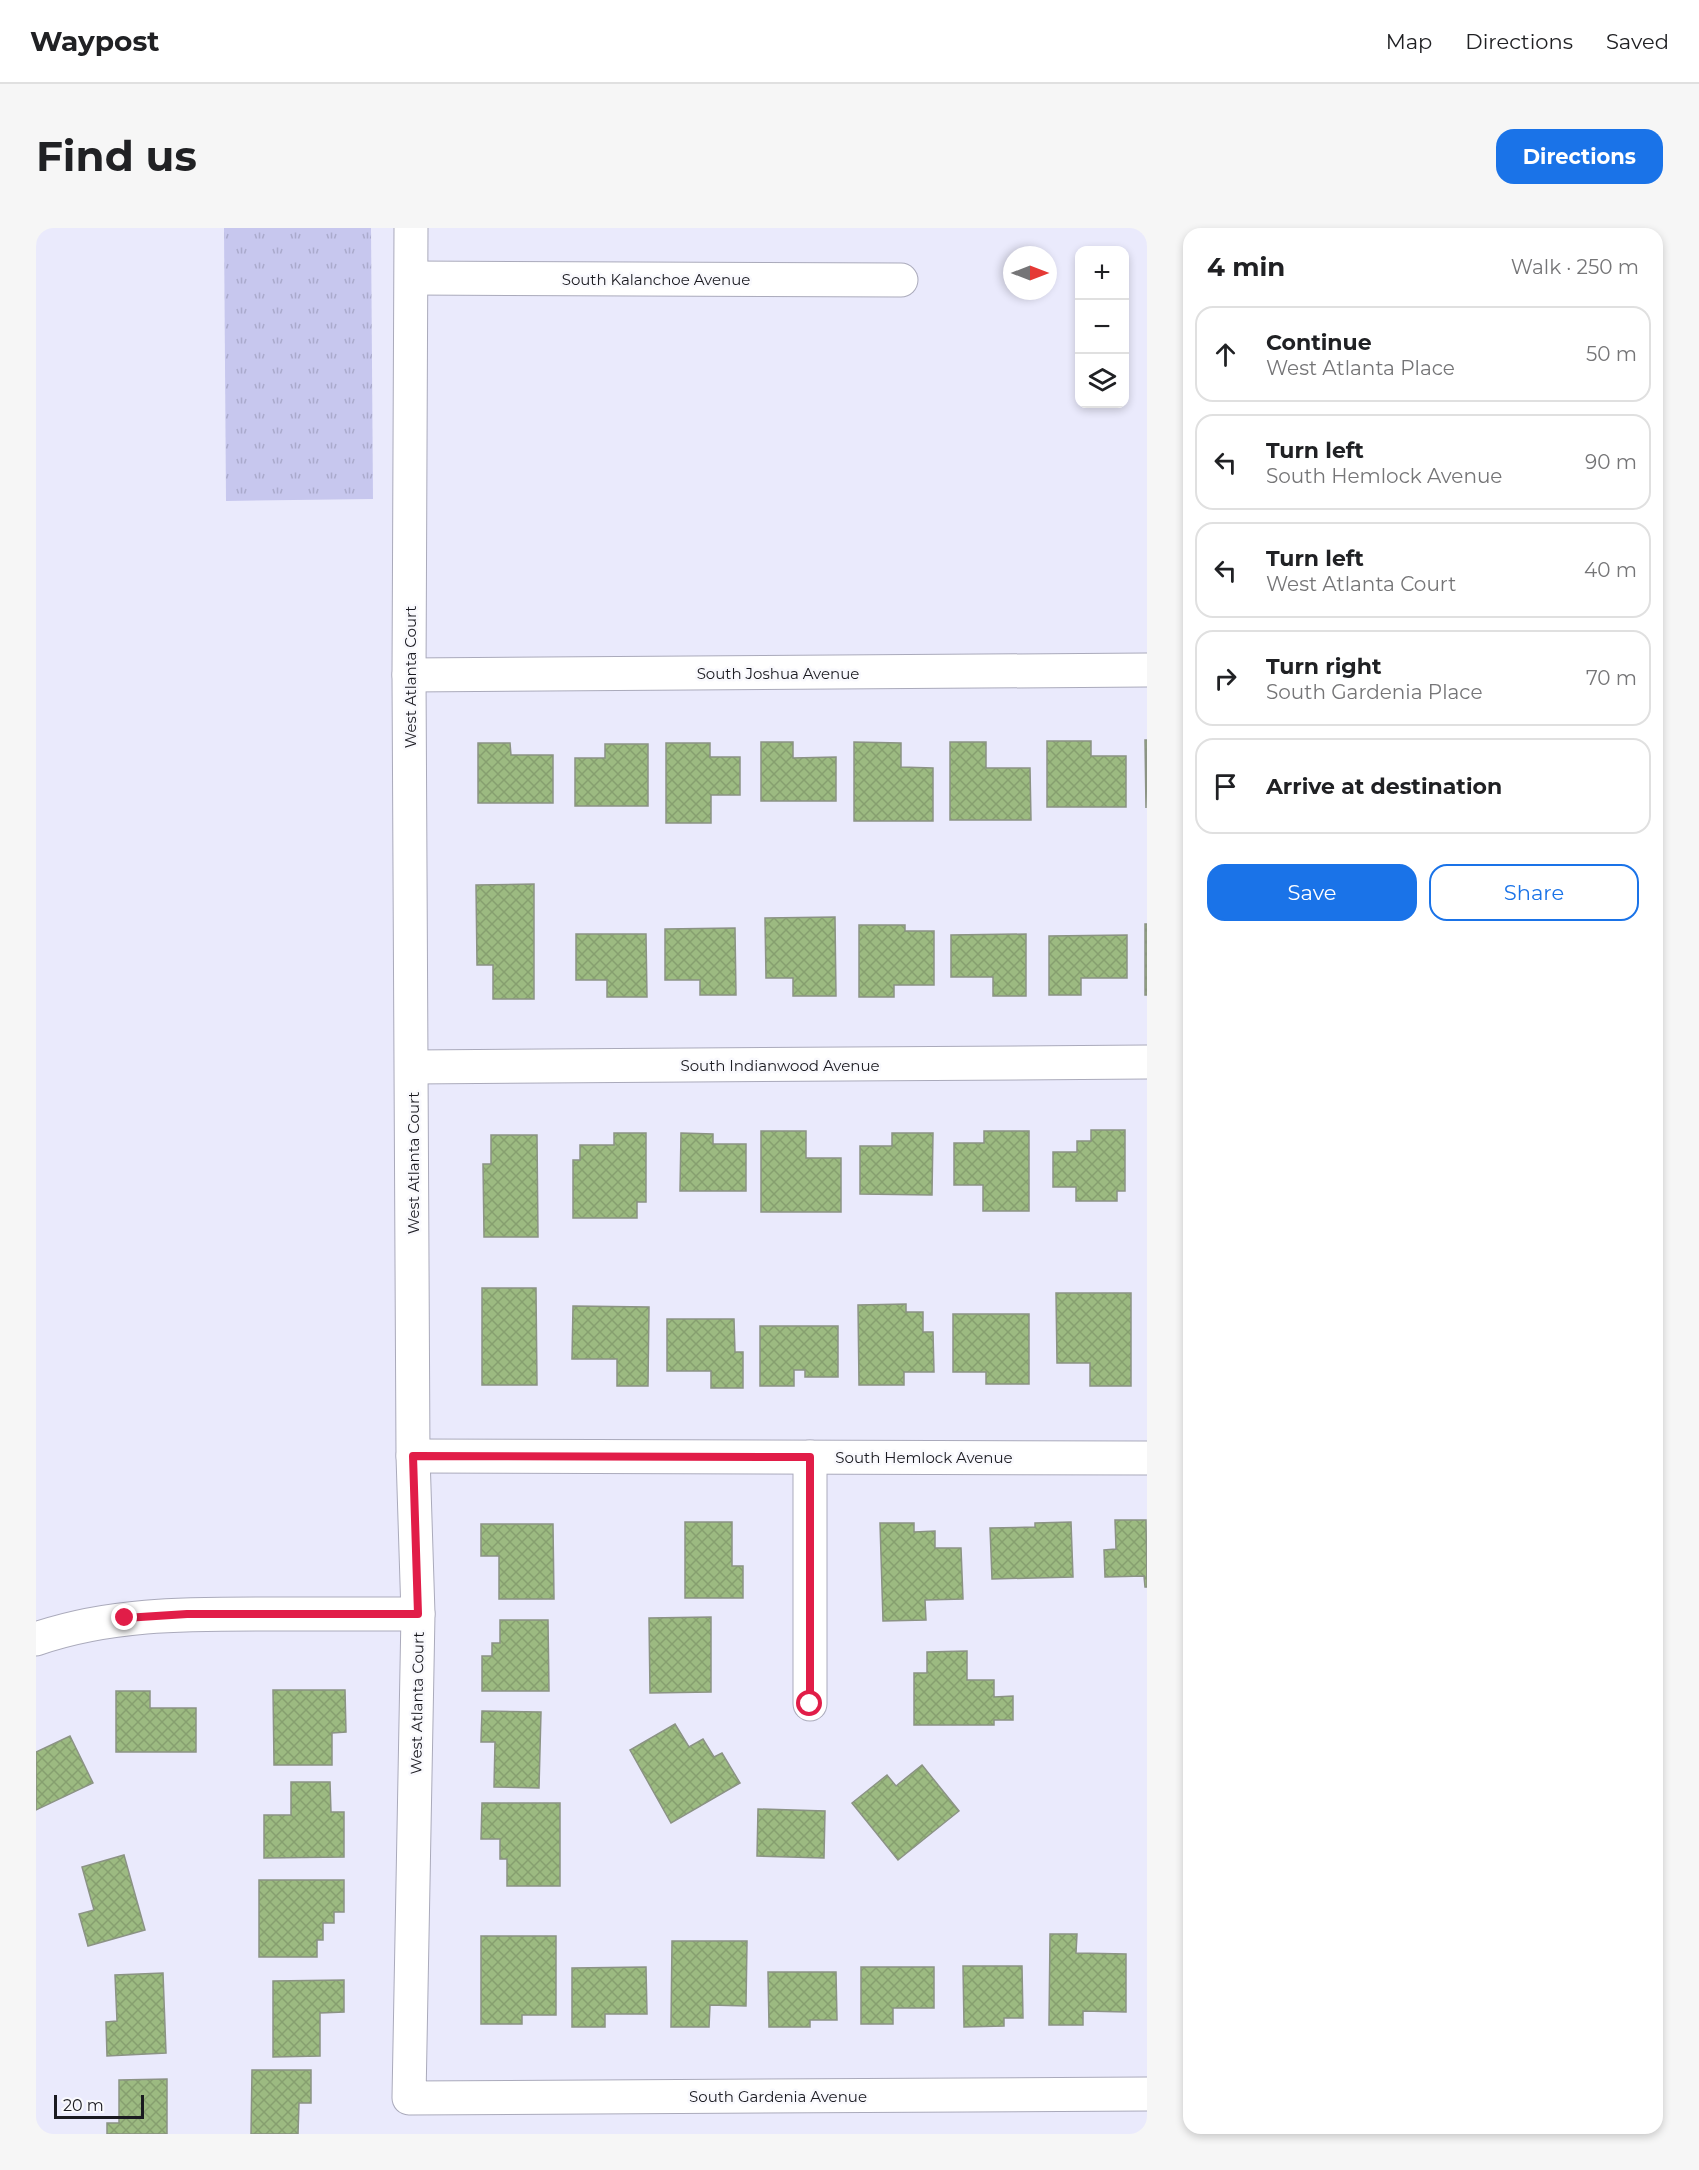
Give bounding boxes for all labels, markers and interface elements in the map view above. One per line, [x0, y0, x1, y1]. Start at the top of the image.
text: Waypost [30, 24, 160, 58]
text: Map [1386, 29, 1432, 54]
text: Directions [1465, 29, 1573, 54]
text: Saved [1606, 29, 1669, 54]
button: Directions [1496, 129, 1663, 184]
text: Find us [36, 130, 197, 182]
north arrow [1003, 246, 1057, 300]
map controls [1075, 246, 1129, 408]
button: + [1075, 246, 1129, 300]
text: 4 min [1207, 251, 1285, 283]
text: Walk · 250 m [1511, 255, 1639, 279]
street label: South Kalanchoe Avenue [562, 270, 750, 289]
button: − [1075, 300, 1129, 354]
text: Continue [1266, 329, 1372, 356]
icon: ahead [1209, 338, 1242, 371]
text: 50 m [1586, 342, 1637, 366]
button: layers [1075, 354, 1129, 408]
text: West Atlanta Place [1266, 356, 1455, 380]
text: Turn left [1266, 437, 1364, 464]
icon: left [1209, 446, 1242, 479]
text: 90 m [1585, 450, 1637, 474]
text: South Hemlock Avenue [1266, 464, 1502, 488]
text: Turn left [1266, 545, 1364, 572]
icon: left [1209, 554, 1242, 587]
text: 40 m [1584, 558, 1637, 582]
text: West Atlanta Court [1266, 572, 1456, 596]
street label: West Atlanta Court [401, 606, 420, 748]
text: Turn right [1266, 653, 1381, 680]
icon: right [1209, 662, 1242, 695]
street label: South Joshua Avenue [697, 664, 859, 683]
text: 70 m [1586, 666, 1637, 690]
text: South Gardenia Place [1266, 680, 1482, 704]
icon: arrive [1209, 770, 1242, 803]
text: Arrive at destination [1266, 773, 1502, 800]
button: Save [1207, 864, 1417, 921]
button: Share [1429, 864, 1639, 921]
street label: South Indianwood Avenue [680, 1056, 880, 1075]
street label: West Atlanta Court [404, 1092, 423, 1234]
street label: South Hemlock Avenue [835, 1448, 1013, 1467]
route end [111, 1604, 137, 1630]
street label: West Atlanta Court [406, 1631, 428, 1775]
route start [796, 1690, 822, 1716]
street label: South Gardenia Avenue [689, 2087, 867, 2106]
scale bar [54, 2092, 144, 2120]
text: 20 m [63, 2096, 104, 2115]

